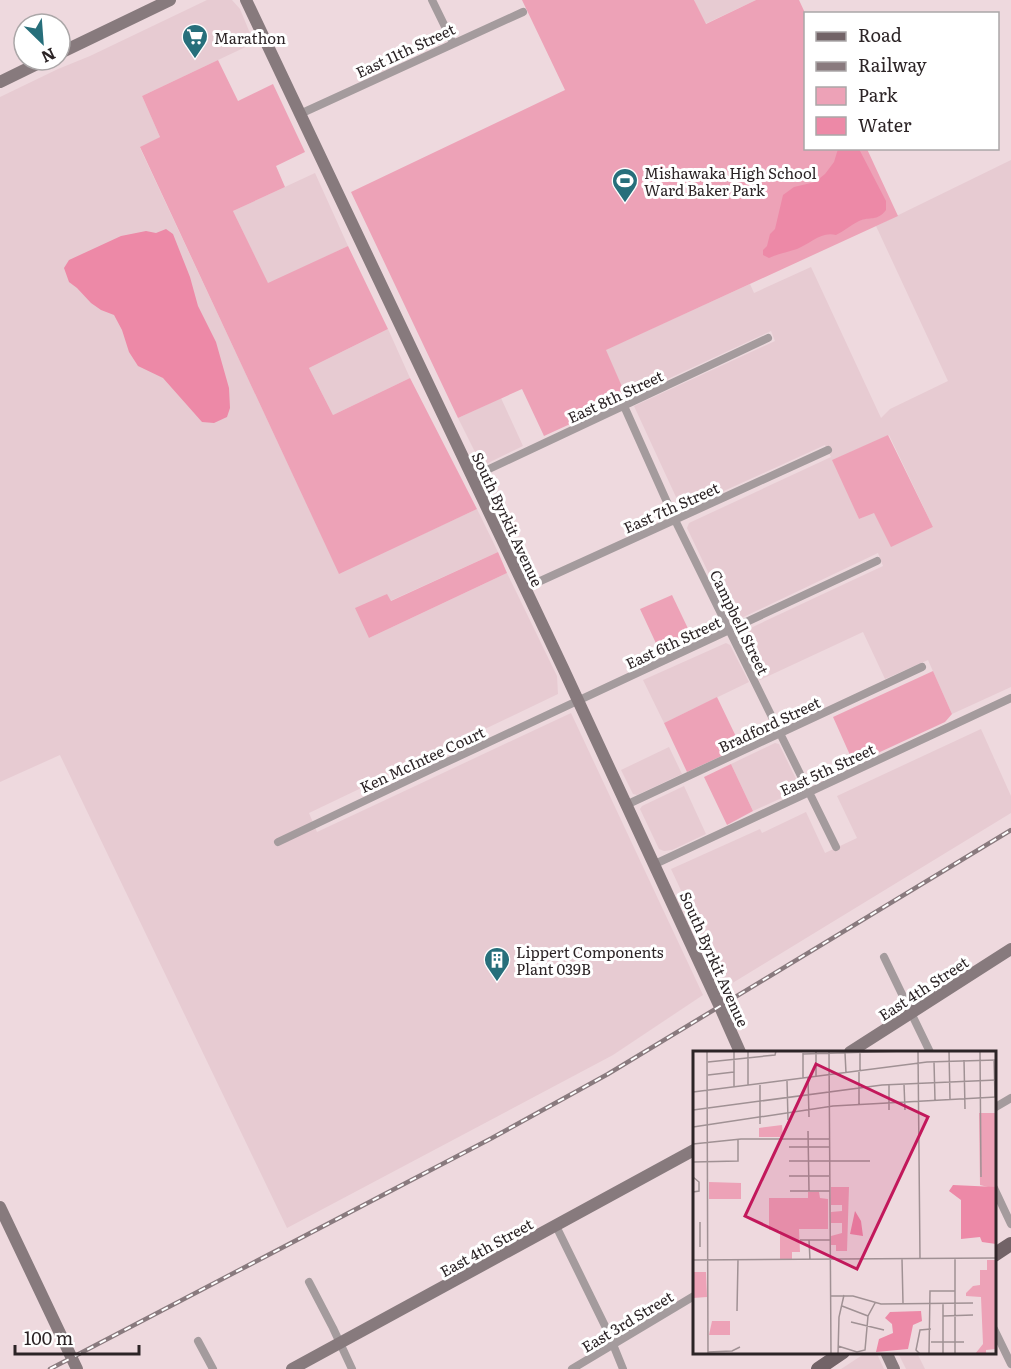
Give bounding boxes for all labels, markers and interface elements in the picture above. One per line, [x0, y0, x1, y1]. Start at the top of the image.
north arrow [12, 12, 72, 72]
legend [804, 12, 999, 150]
street label: East 11th Street [352, 17, 458, 83]
text: Road [858, 21, 902, 48]
supermarket icon: Marathon [180, 22, 210, 60]
place label: Marathon [214, 26, 286, 49]
text: N [38, 43, 60, 70]
text: Railway [858, 51, 927, 78]
text: Park [858, 81, 899, 108]
text: Water [858, 111, 912, 138]
place label: Mishawaka High School Ward Baker Park [644, 161, 817, 201]
sports icon: Mishawaka High School Ward Baker Park [610, 166, 640, 204]
street label: East 8th Street [563, 364, 667, 428]
street label: South Byrkit Avenue [467, 448, 549, 590]
street label: East 7th Street [619, 476, 723, 538]
street label: Campbell Street [705, 566, 775, 678]
street label: East 6th Street [621, 610, 725, 674]
street label: Bradford Street [714, 690, 824, 758]
street label: Ken McIntee Court [356, 720, 488, 798]
street label: East 5th Street [776, 737, 878, 801]
street label: South Byrkit Avenue [675, 888, 755, 1031]
place label: Lippert Components Plant 039B [516, 940, 664, 980]
building icon: Lippert Components Plant 039B [482, 945, 512, 983]
street label: East 4th Street [873, 950, 973, 1026]
inset map [693, 1051, 996, 1354]
street label: East 4th Street [435, 1212, 537, 1282]
street label: East 3rd Street [577, 1285, 677, 1357]
scale bar [15, 1318, 140, 1356]
text: 100 m [24, 1324, 73, 1351]

